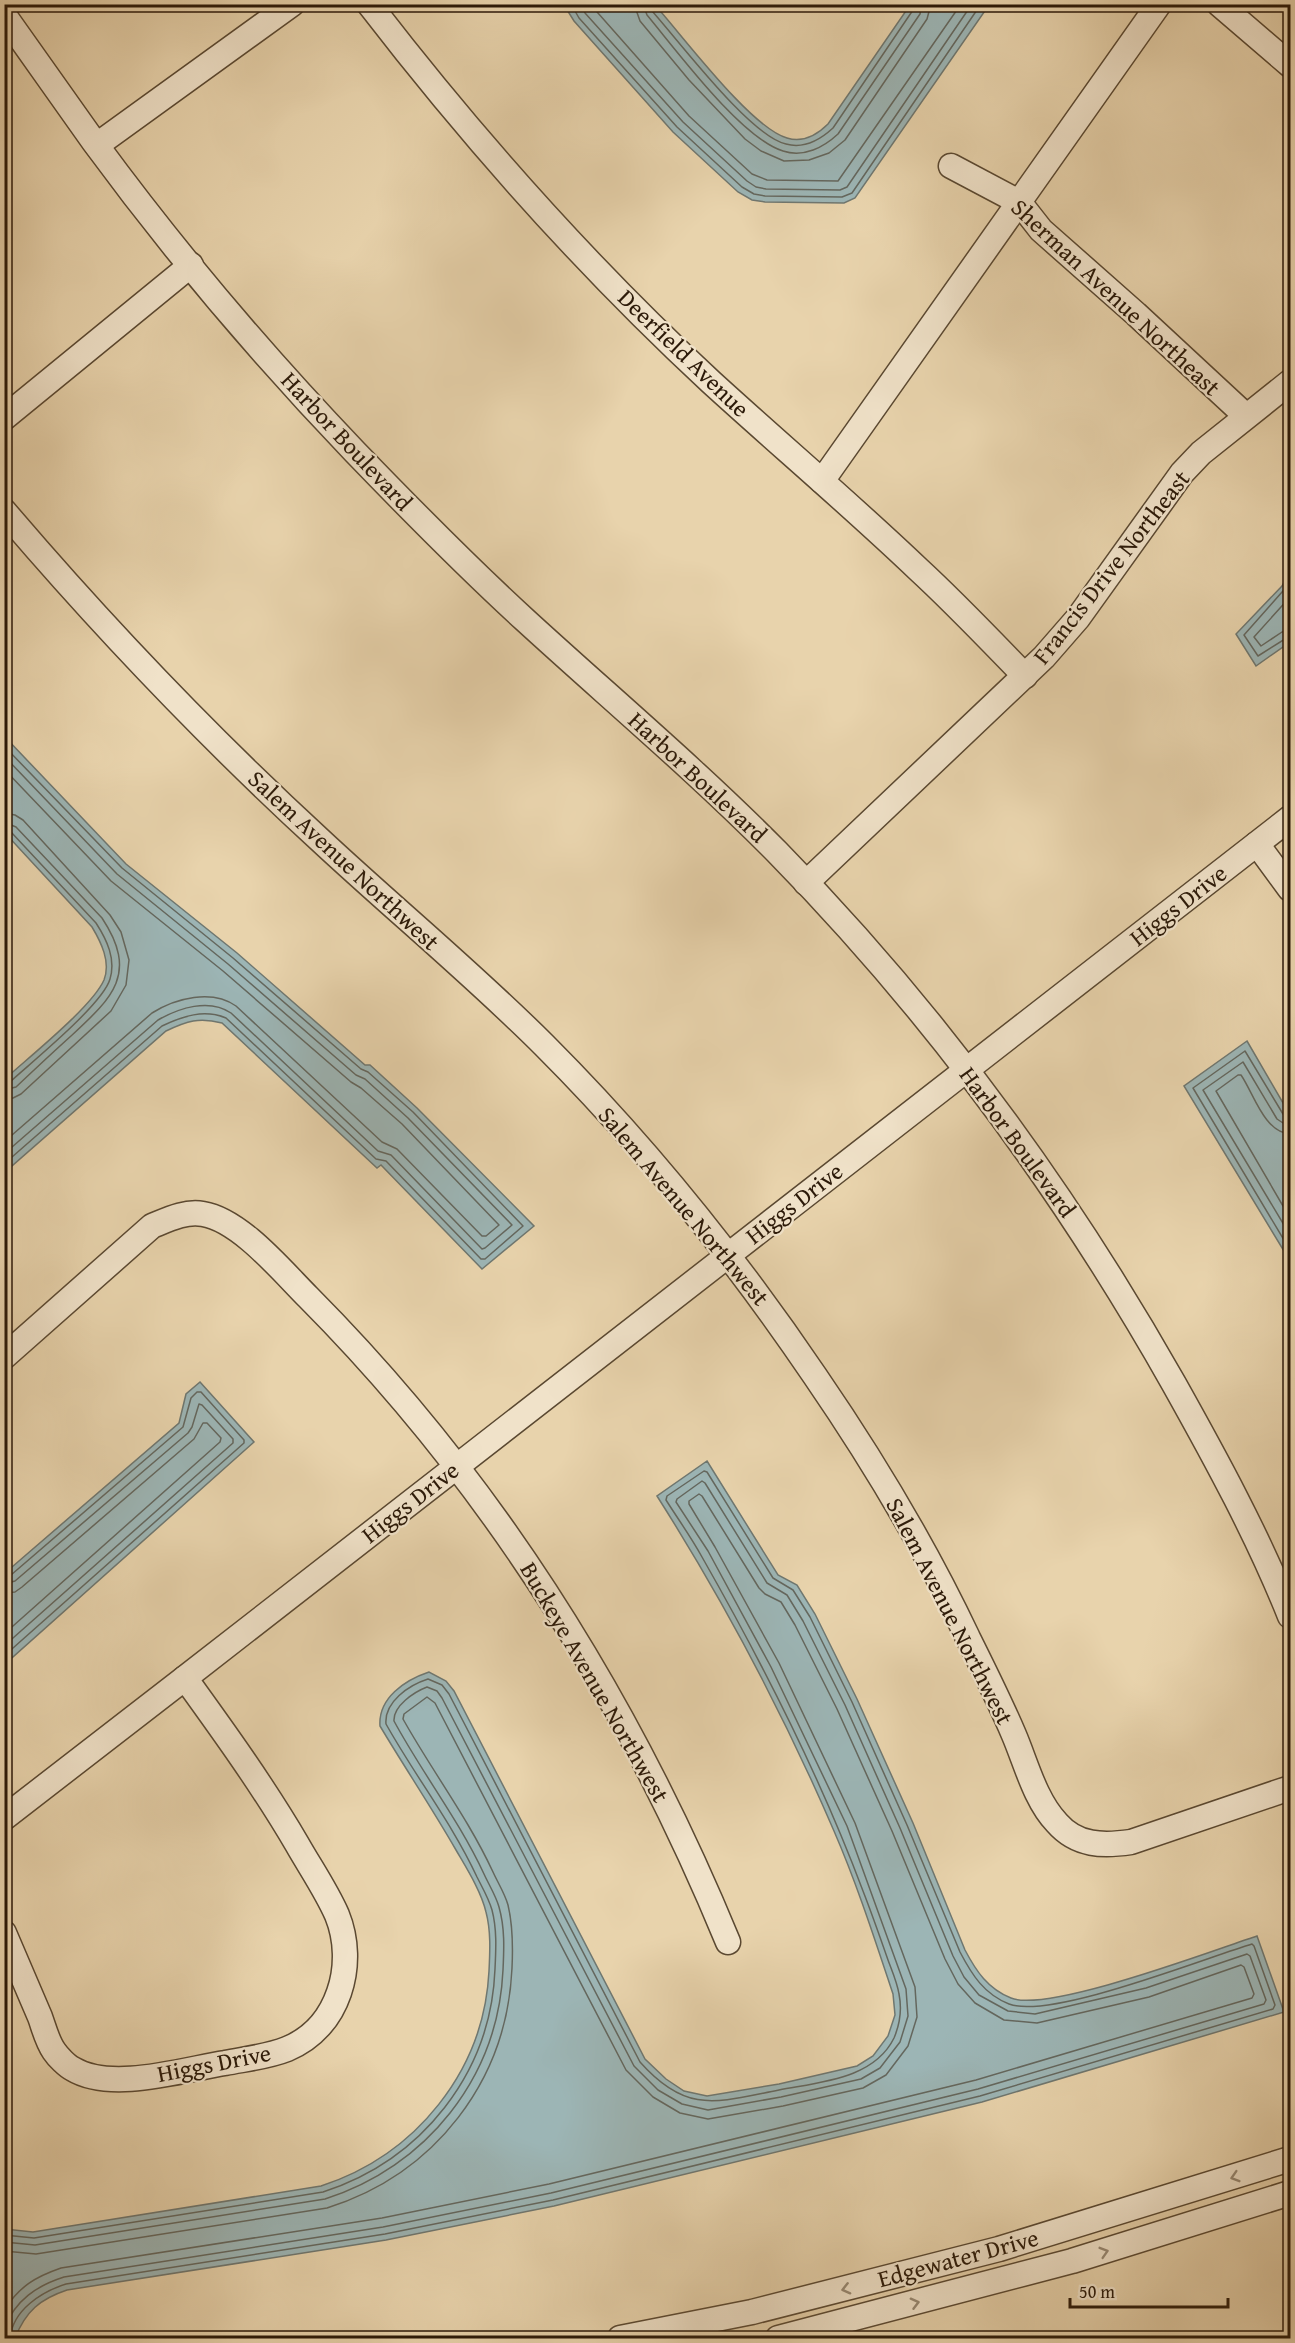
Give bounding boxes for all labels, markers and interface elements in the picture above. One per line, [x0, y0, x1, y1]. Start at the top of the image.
street label: Sherman Avenue Northeast [1003, 190, 1229, 404]
street label: Deerfield Avenue [610, 281, 758, 425]
street label: Harbor Boulevard [273, 364, 421, 519]
street label: Francis Drive Northeast [1024, 462, 1198, 672]
street label: Harbor Boulevard [621, 703, 776, 851]
street label: Salem Avenue Northwest [240, 762, 448, 959]
street label: Higgs Drive [1122, 856, 1234, 954]
street label: Harbor Boulevard [951, 1059, 1085, 1225]
street label: Salem Avenue Northwest [590, 1099, 778, 1314]
street label: Higgs Drive [738, 1154, 850, 1252]
street label: Higgs Drive [354, 1453, 466, 1551]
street label: Salem Avenue Northwest [878, 1491, 1023, 1731]
street label: Buckeye Avenue Northwest [512, 1555, 679, 1809]
street label: Higgs Drive [154, 2035, 274, 2091]
one-way arrow [1230, 2170, 1241, 2182]
street label: Edgewater Drive [874, 2220, 1042, 2296]
one-way arrow [1098, 2246, 1109, 2259]
scale bar [1070, 2271, 1228, 2309]
text: 50 m [1079, 2278, 1115, 2305]
one-way arrow [841, 2281, 851, 2294]
one-way arrow [910, 2297, 920, 2310]

